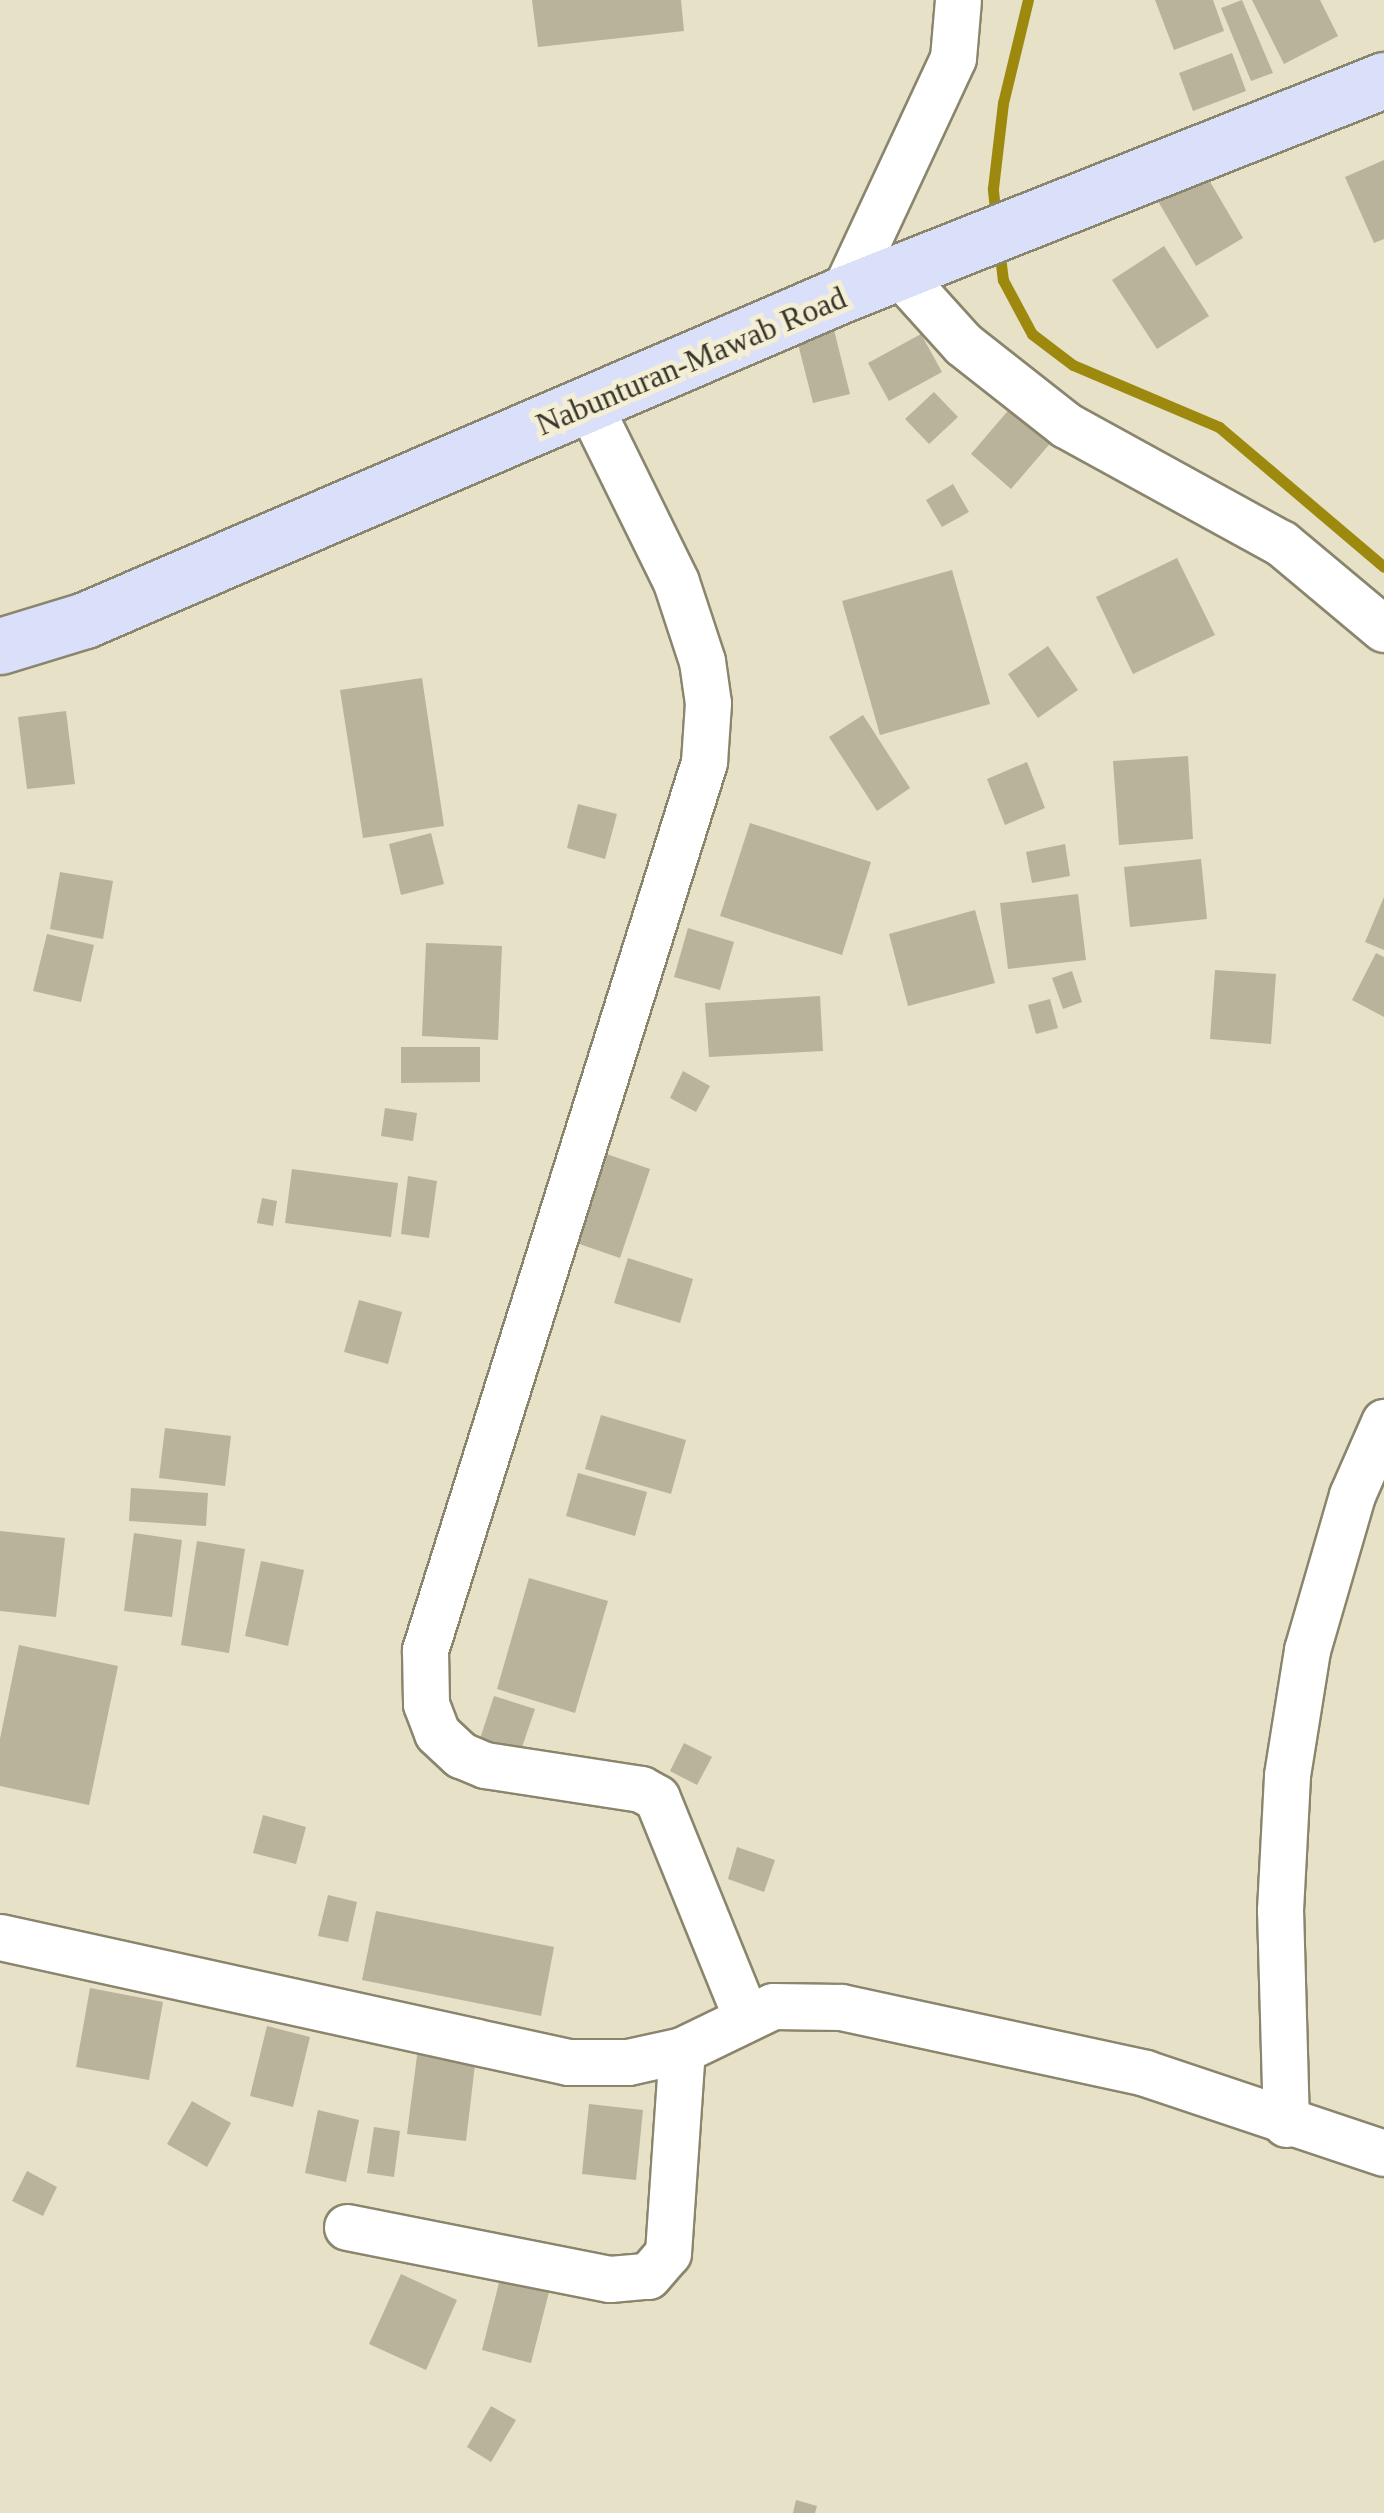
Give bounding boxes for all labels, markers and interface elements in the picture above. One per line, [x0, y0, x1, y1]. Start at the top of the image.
street label: Nabunturan-Mawab Road [530, 278, 852, 444]

